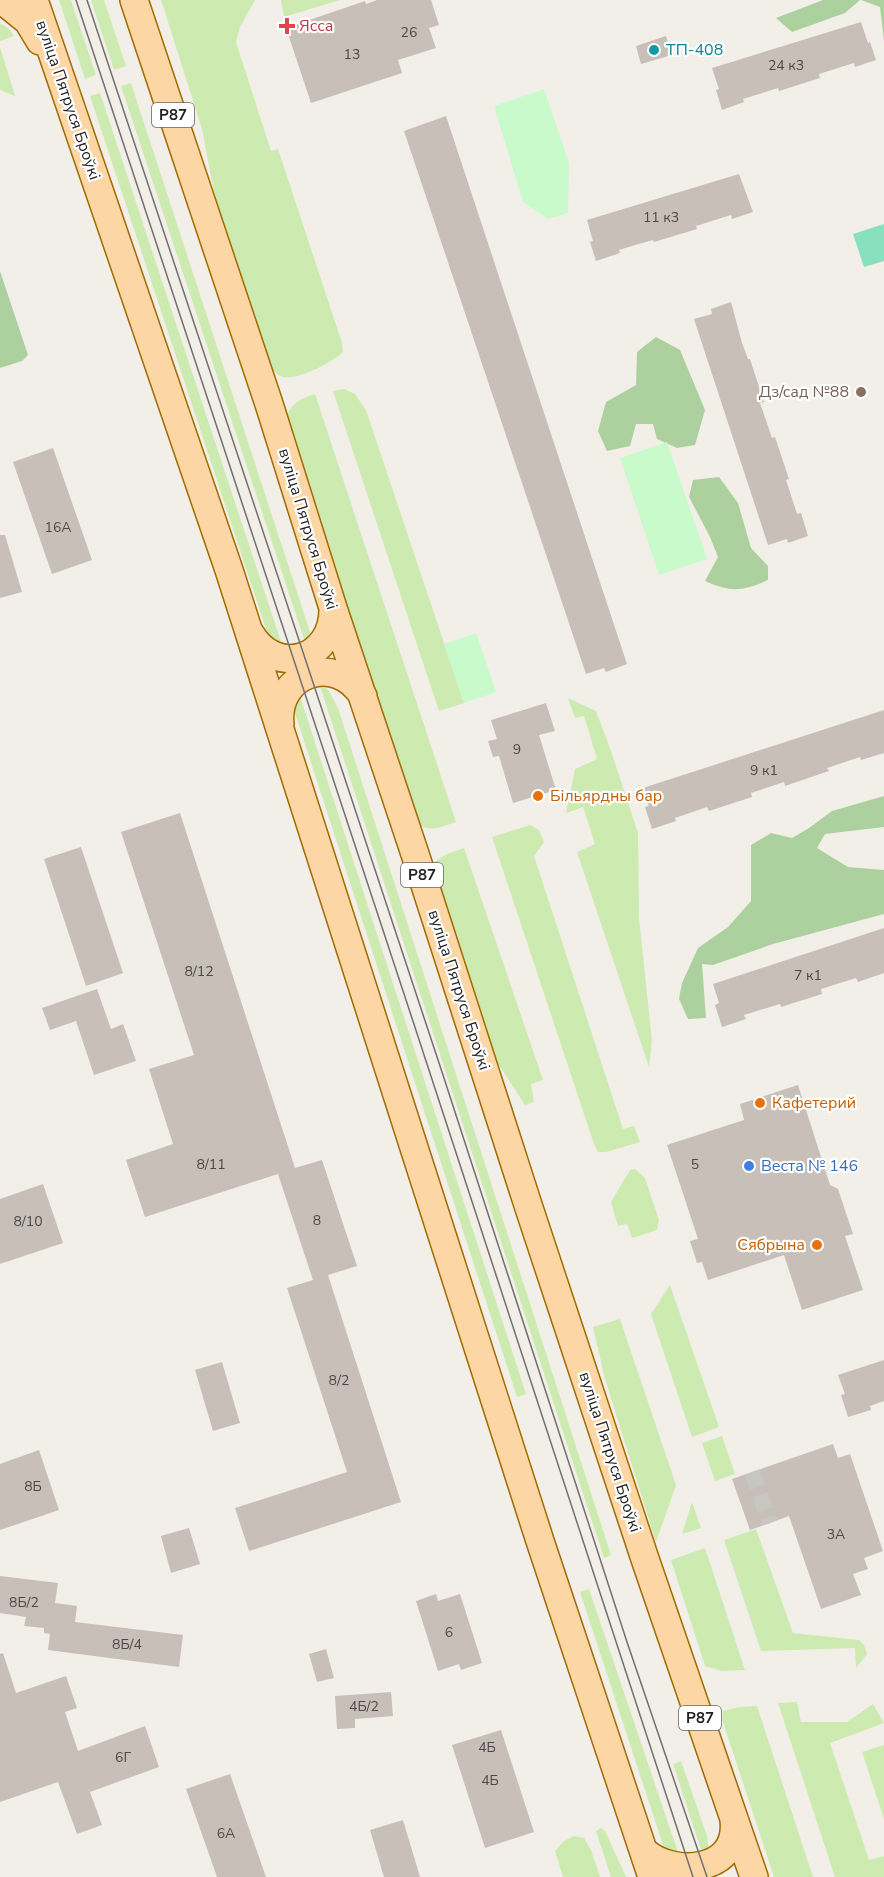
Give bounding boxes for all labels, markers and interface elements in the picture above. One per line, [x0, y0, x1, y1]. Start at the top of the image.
place label: Ясса [299, 15, 333, 37]
street label: вуліца Пятруся Броўкі [30, 17, 106, 183]
marker: Ясса [280, 19, 294, 33]
house number: 26 [401, 23, 417, 42]
place label: ТП-408 [666, 39, 723, 61]
marker: ТП-408 [647, 43, 661, 57]
house number: 13 [344, 45, 360, 64]
house number: 24 к3 [768, 56, 804, 75]
road number: Р87 [152, 103, 194, 127]
house number: 11 к3 [643, 208, 679, 227]
place label: Дз/сад №88 [759, 381, 849, 403]
marker: Дз/сад №88 [854, 385, 868, 399]
street label: вуліца Пятруся Броўкі [273, 446, 343, 612]
house number: 16А [44, 518, 72, 537]
house number: 9 [513, 740, 521, 759]
house number: 9 к1 [750, 761, 778, 780]
place label: Більярдны бар [550, 785, 662, 807]
marker: Більярдны бар [531, 789, 545, 803]
road number: Р87 [401, 863, 443, 887]
street label: вуліца Пятруся Броўкі [423, 907, 495, 1073]
house number: 8/12 [184, 962, 214, 981]
house number: 7 к1 [794, 966, 822, 985]
place label: Кафетерий [772, 1092, 856, 1114]
marker: Кафетерий [753, 1096, 767, 1110]
house number: 8/11 [196, 1155, 226, 1174]
house number: 5 [691, 1155, 699, 1174]
place label: Веста № 146 [761, 1155, 858, 1177]
marker: Веста № 146 [742, 1159, 756, 1173]
house number: 8 [313, 1211, 321, 1230]
house number: 8/10 [13, 1212, 43, 1231]
place label: Сябрына [737, 1234, 805, 1256]
marker: Сябрына [810, 1238, 824, 1252]
street label: вуліца Пятруся Броўкі [574, 1369, 646, 1535]
house number: 8/2 [329, 1371, 349, 1390]
house number: 8Б [24, 1477, 42, 1496]
house number: 3А [827, 1525, 845, 1544]
house number: 8Б/2 [9, 1593, 39, 1612]
house number: 6 [445, 1623, 453, 1642]
house number: 8Б/4 [112, 1635, 142, 1654]
house number: 4Б/2 [349, 1697, 379, 1716]
road number: Р87 [679, 1706, 721, 1730]
house number: 4Б [478, 1738, 496, 1757]
house number: 6Г [115, 1748, 131, 1767]
house number: 4Б [481, 1771, 499, 1790]
house number: 6А [217, 1824, 235, 1843]

